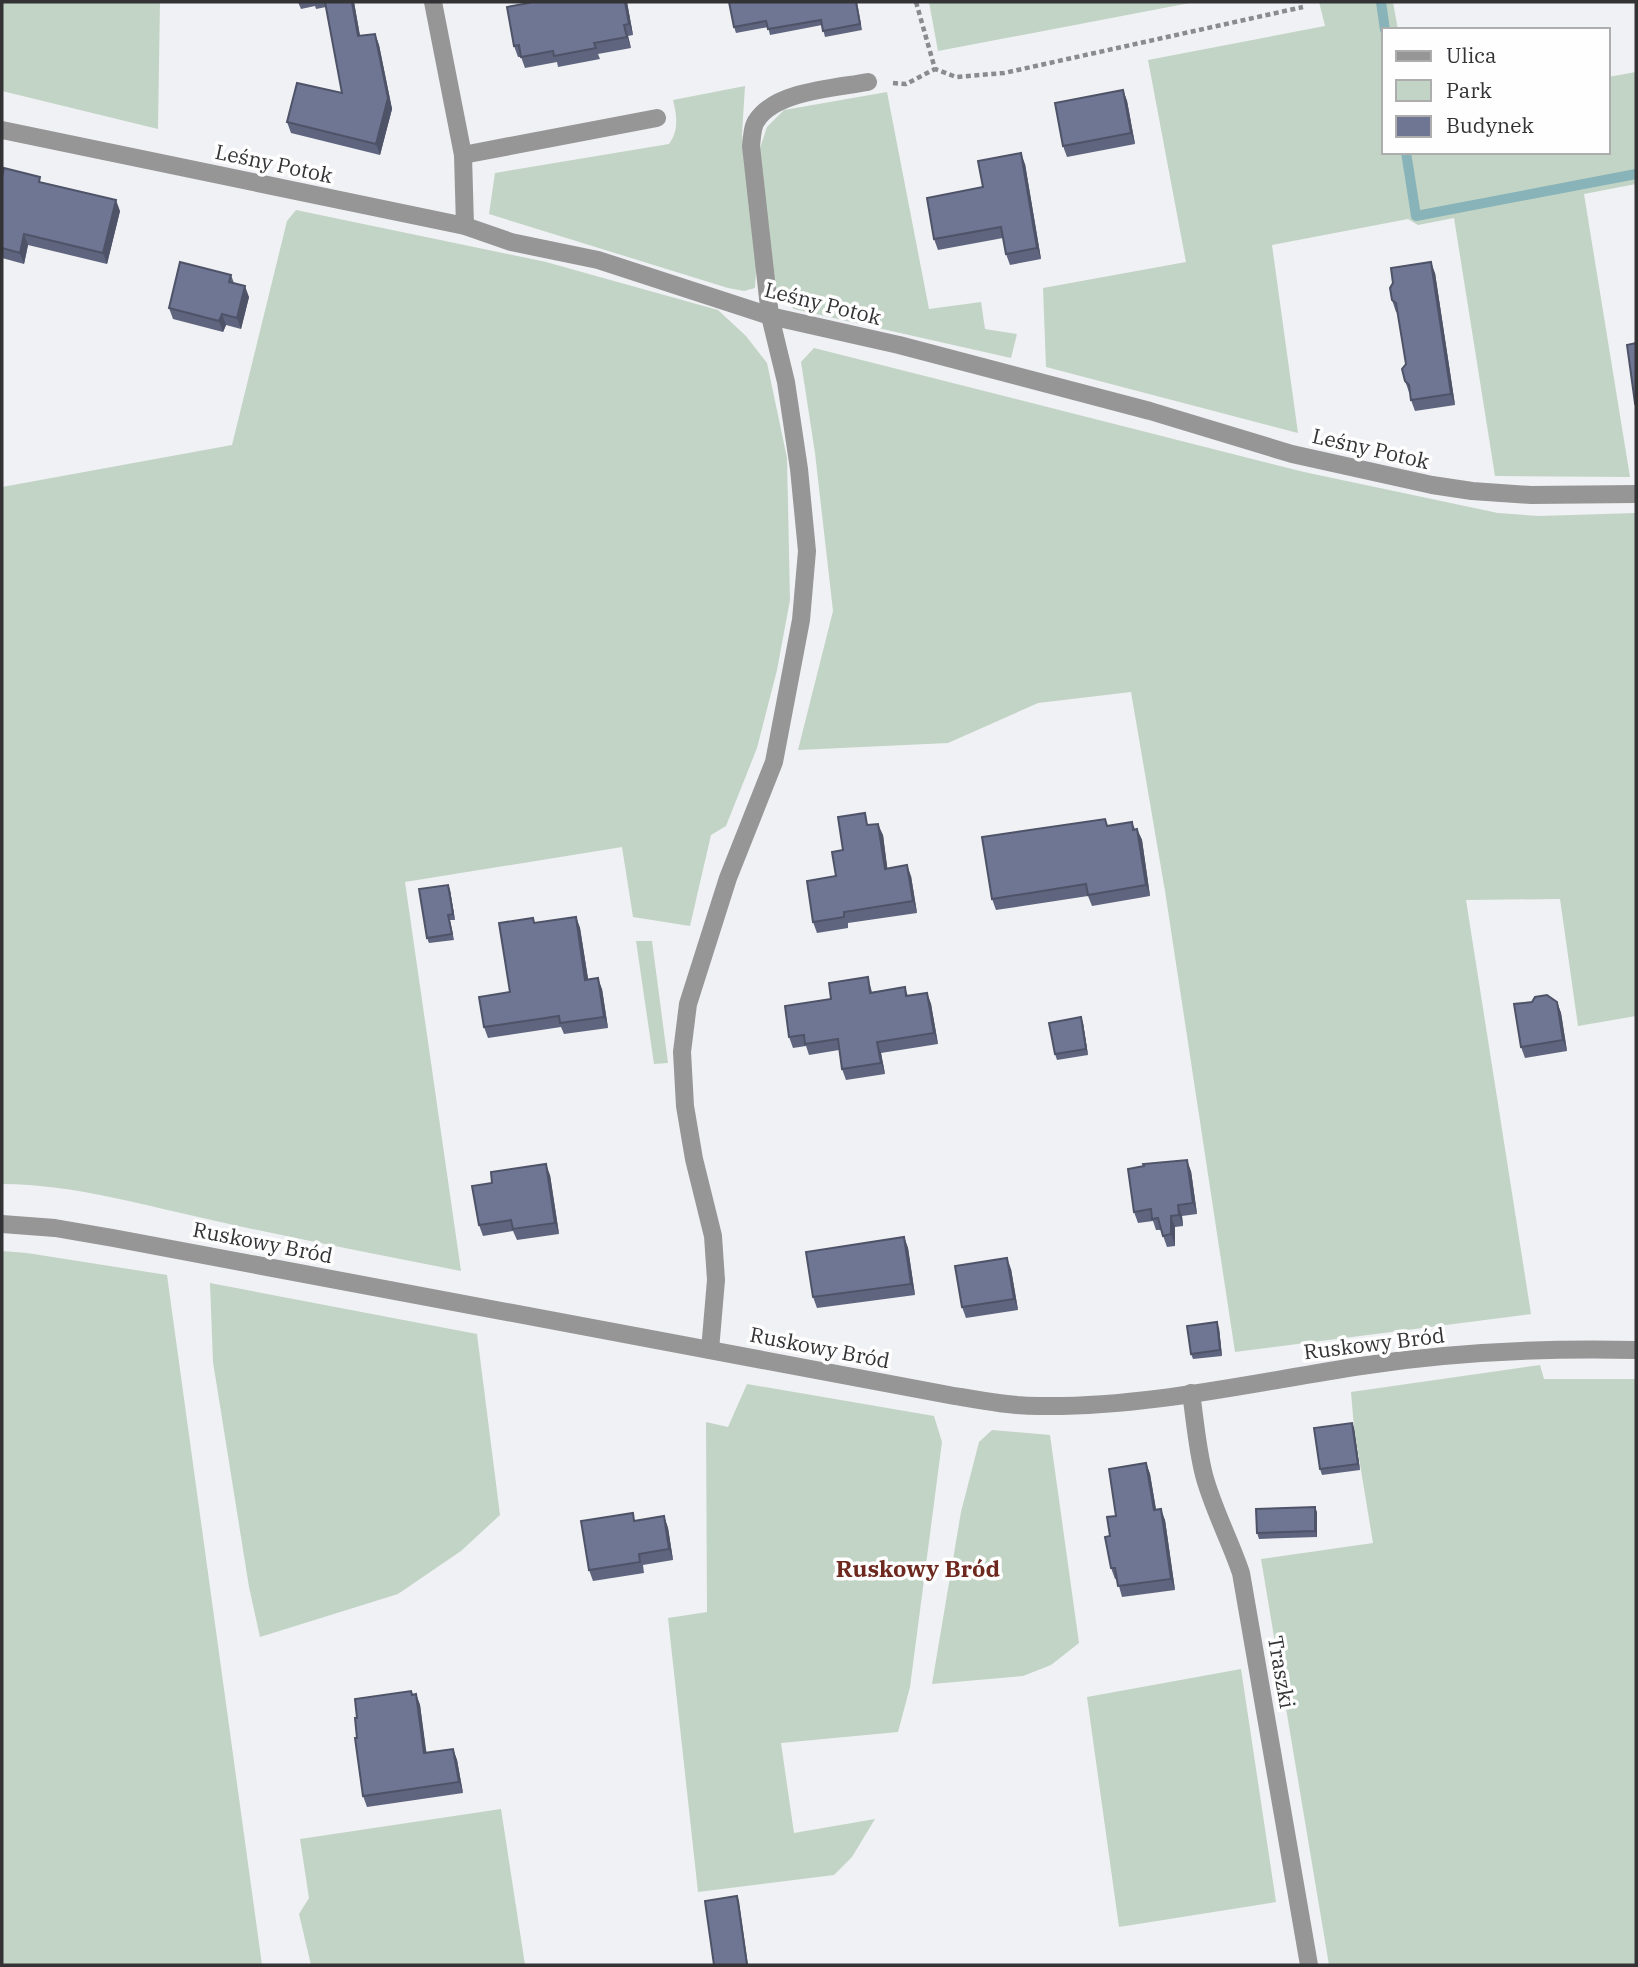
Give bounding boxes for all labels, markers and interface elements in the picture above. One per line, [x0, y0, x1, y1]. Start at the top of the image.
legend [1382, 28, 1610, 154]
text: Ulica [1446, 41, 1497, 69]
text: Park [1446, 76, 1493, 104]
text: Budynek [1446, 111, 1535, 139]
street label: Leśny Potok [213, 137, 336, 189]
street label: Leśny Potok [762, 275, 885, 331]
street label: Leśny Potok [1310, 421, 1433, 475]
street label: Ruskowy Bród [191, 1215, 336, 1269]
street label: Ruskowy Bród [748, 1320, 893, 1374]
street label: Ruskowy Bród [1302, 1320, 1446, 1366]
district label: Ruskowy Bród [836, 1553, 1000, 1583]
street label: Traszki [1262, 1633, 1302, 1711]

